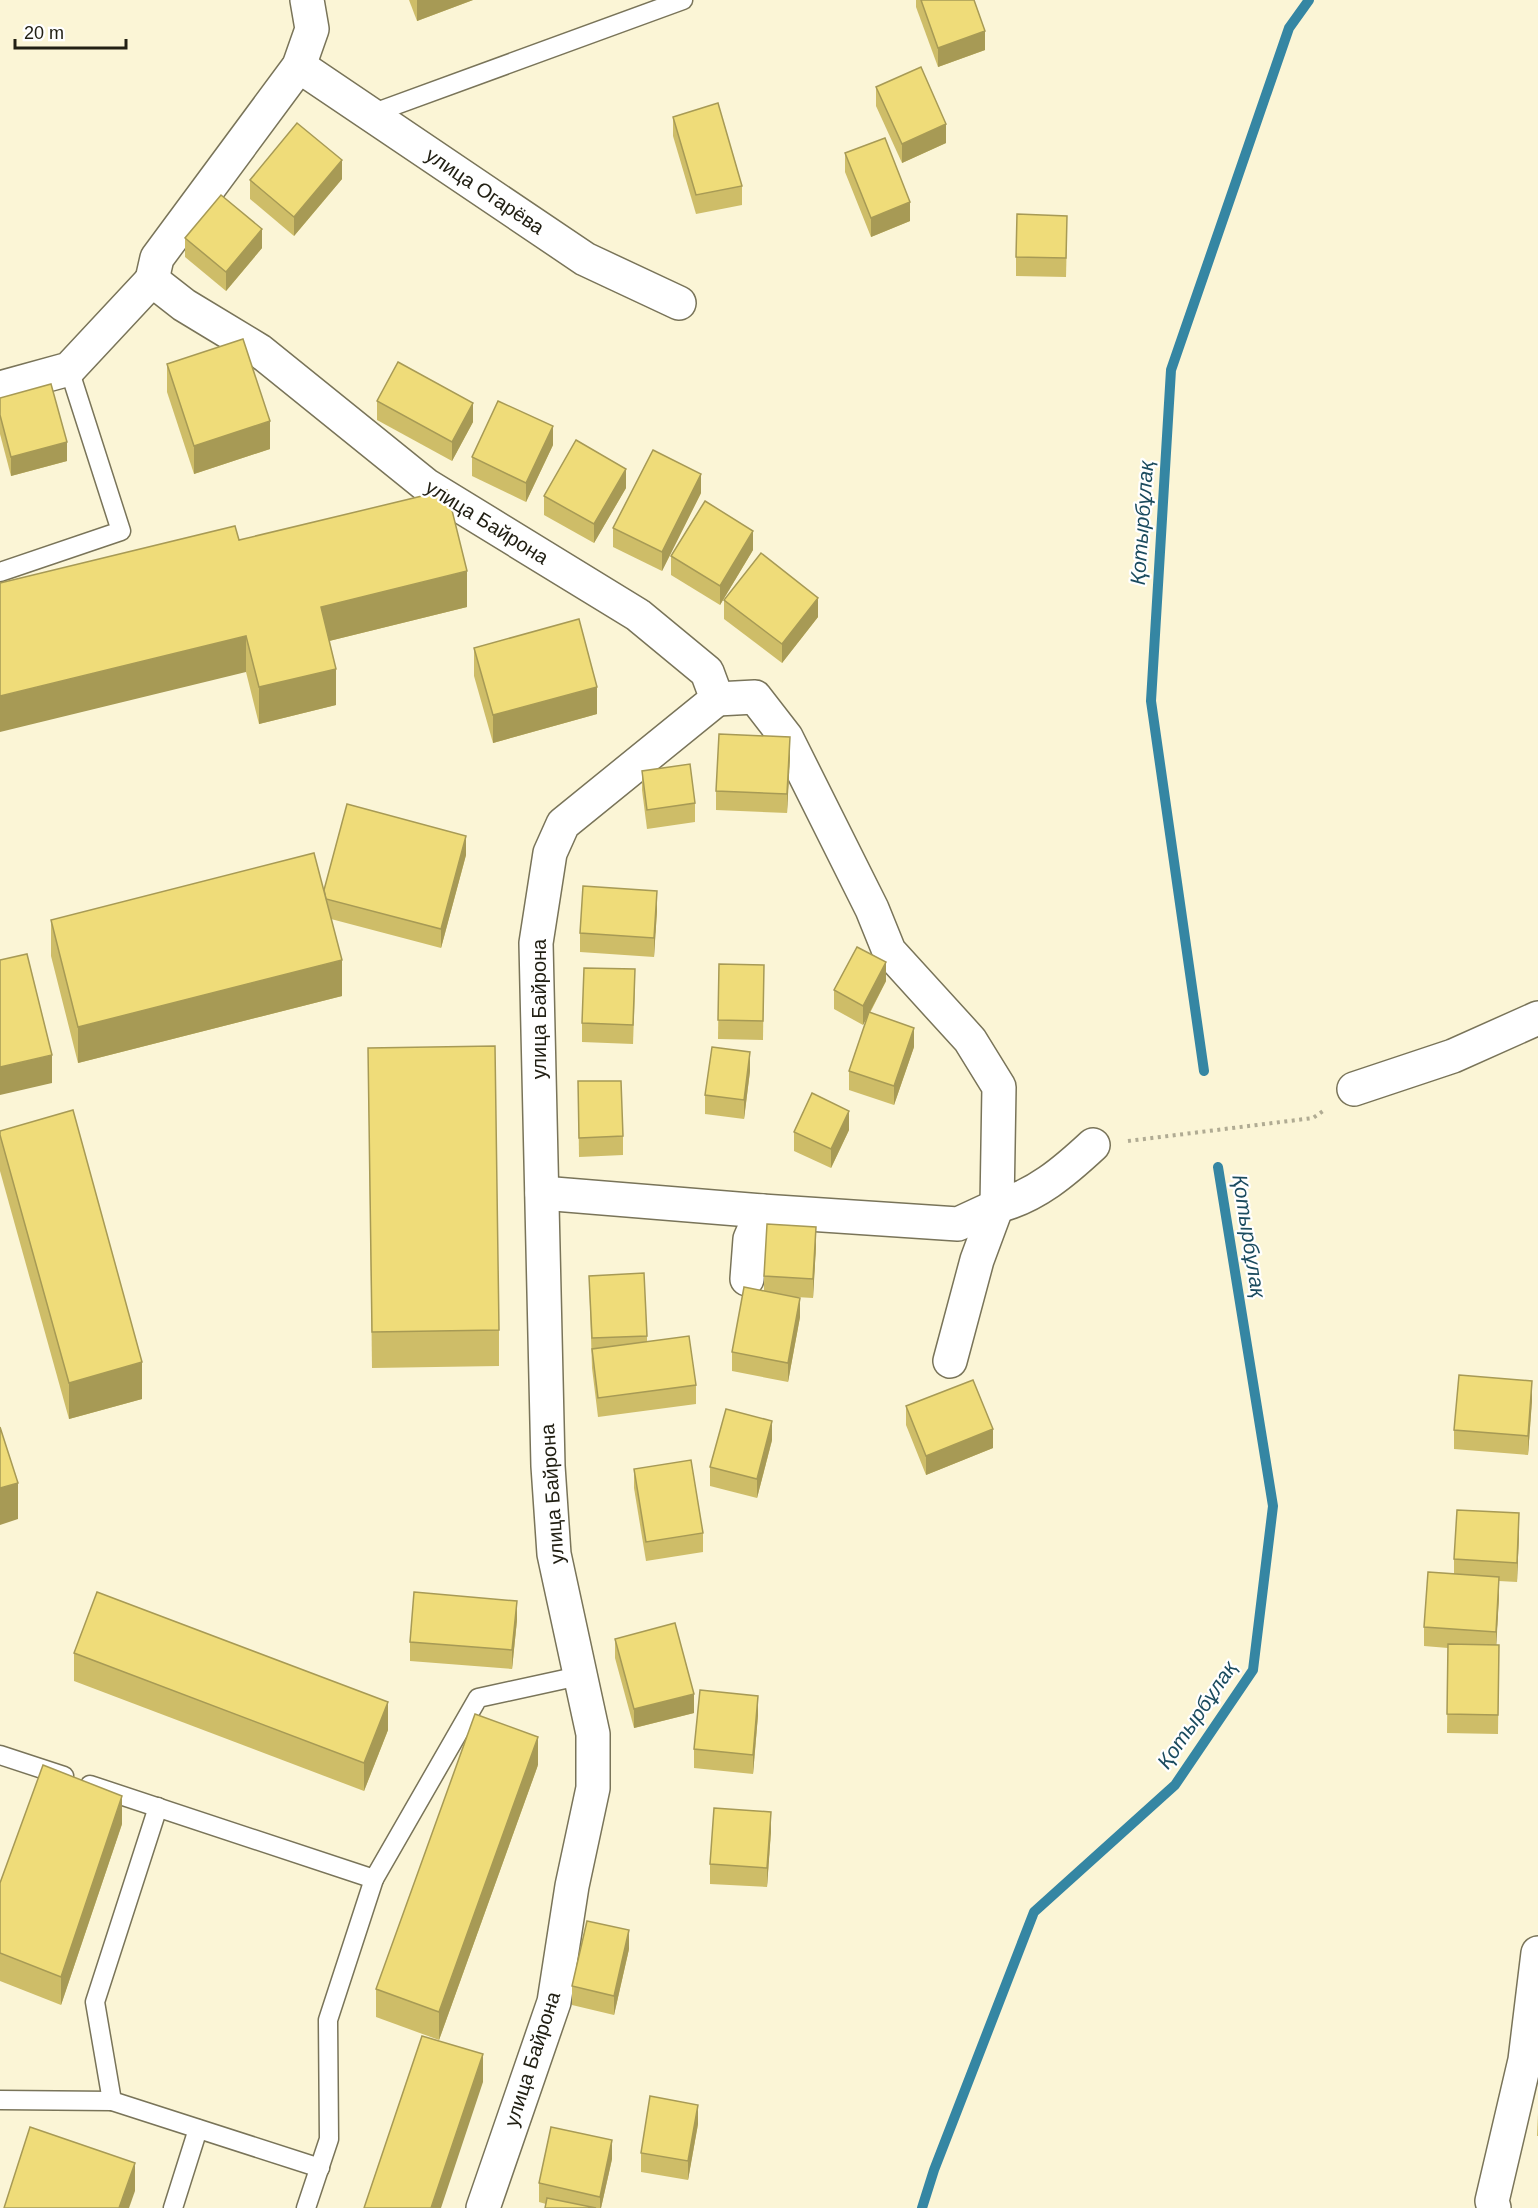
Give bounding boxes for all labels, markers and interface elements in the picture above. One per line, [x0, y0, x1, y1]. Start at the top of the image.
scale bar [15, 12, 126, 50]
text: 20 m [24, 23, 64, 43]
street label: улица Огарёва [422, 143, 549, 239]
water label: Қотырбұлақ [1126, 459, 1157, 586]
street label: улица Байрона [422, 475, 553, 569]
street label: улица Байрона [528, 938, 550, 1079]
water label: Қотырбұлақ [1228, 1173, 1271, 1300]
street label: улица Байрона [536, 1422, 568, 1565]
water label: Қотырбұлақ [1152, 1656, 1242, 1773]
street label: улица Байрона [500, 1988, 564, 2129]

